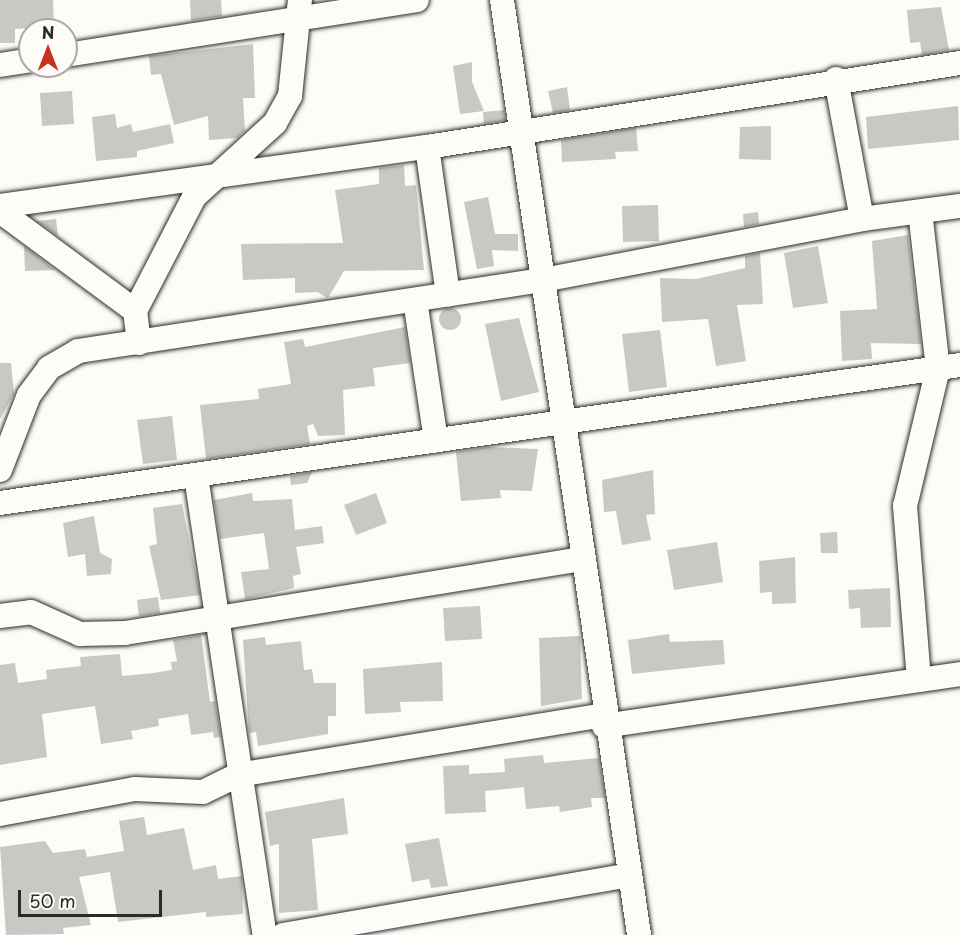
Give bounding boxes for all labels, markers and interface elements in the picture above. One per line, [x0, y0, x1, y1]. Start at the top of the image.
north arrow [18, 18, 78, 78]
text: N [42, 20, 54, 44]
scale bar [21, 878, 165, 916]
text: 50 m [29, 887, 76, 914]

